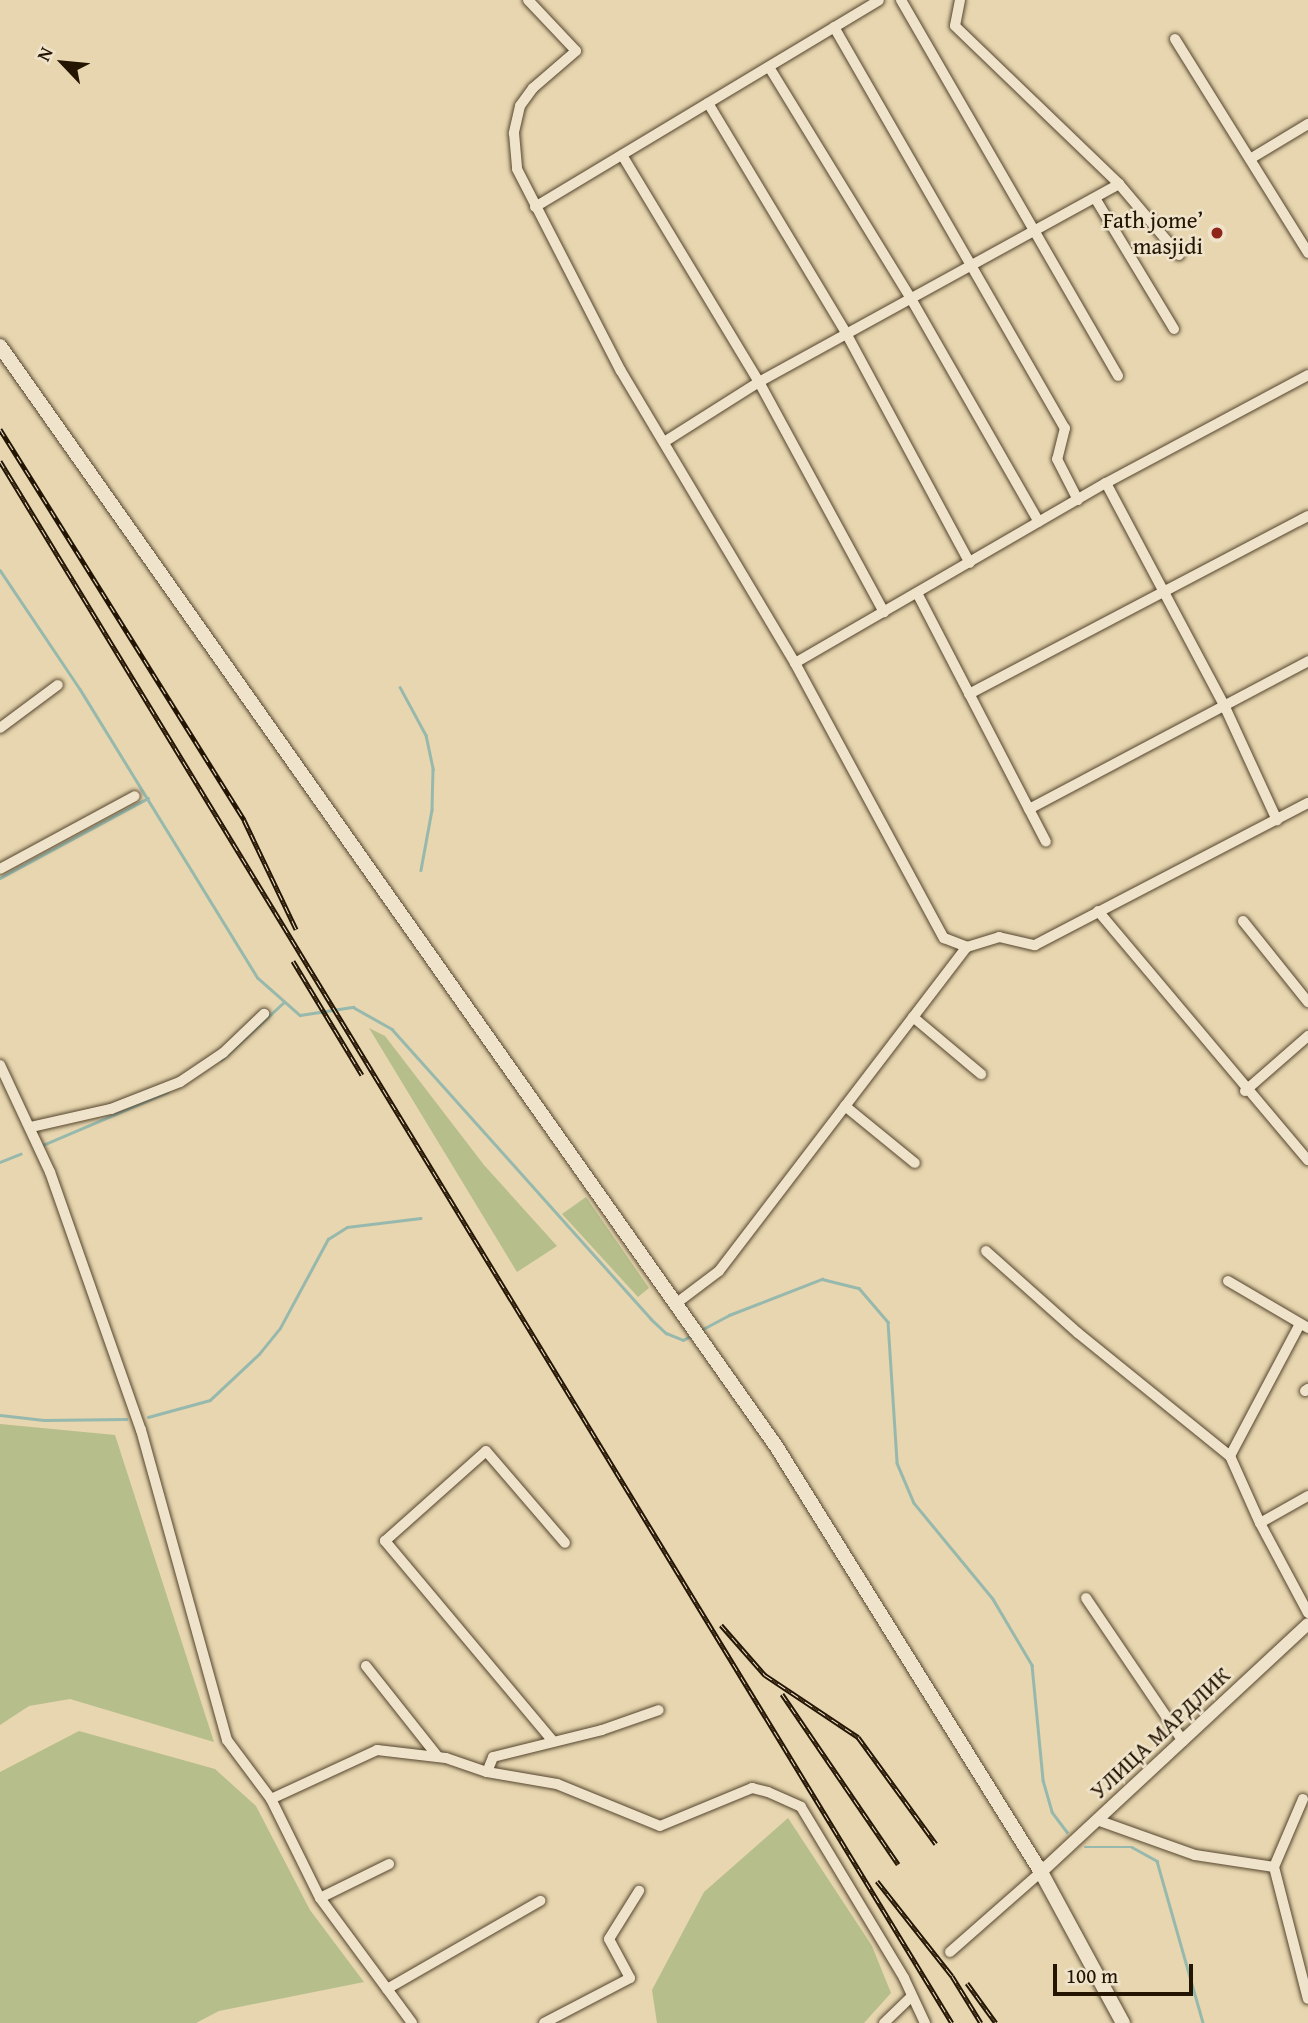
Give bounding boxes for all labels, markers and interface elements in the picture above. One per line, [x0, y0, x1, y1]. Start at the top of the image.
north arrow [28, 28, 98, 98]
text: N [29, 42, 59, 66]
place label: Fath jome’ masjidi [1103, 206, 1203, 260]
marker: Fath jome’ masjidi [1209, 225, 1225, 241]
street label: УЛИЦА МАРДЛИК [1084, 1661, 1236, 1805]
scale bar [1056, 1950, 1196, 1994]
text: 100 m [1066, 1960, 1118, 1991]

